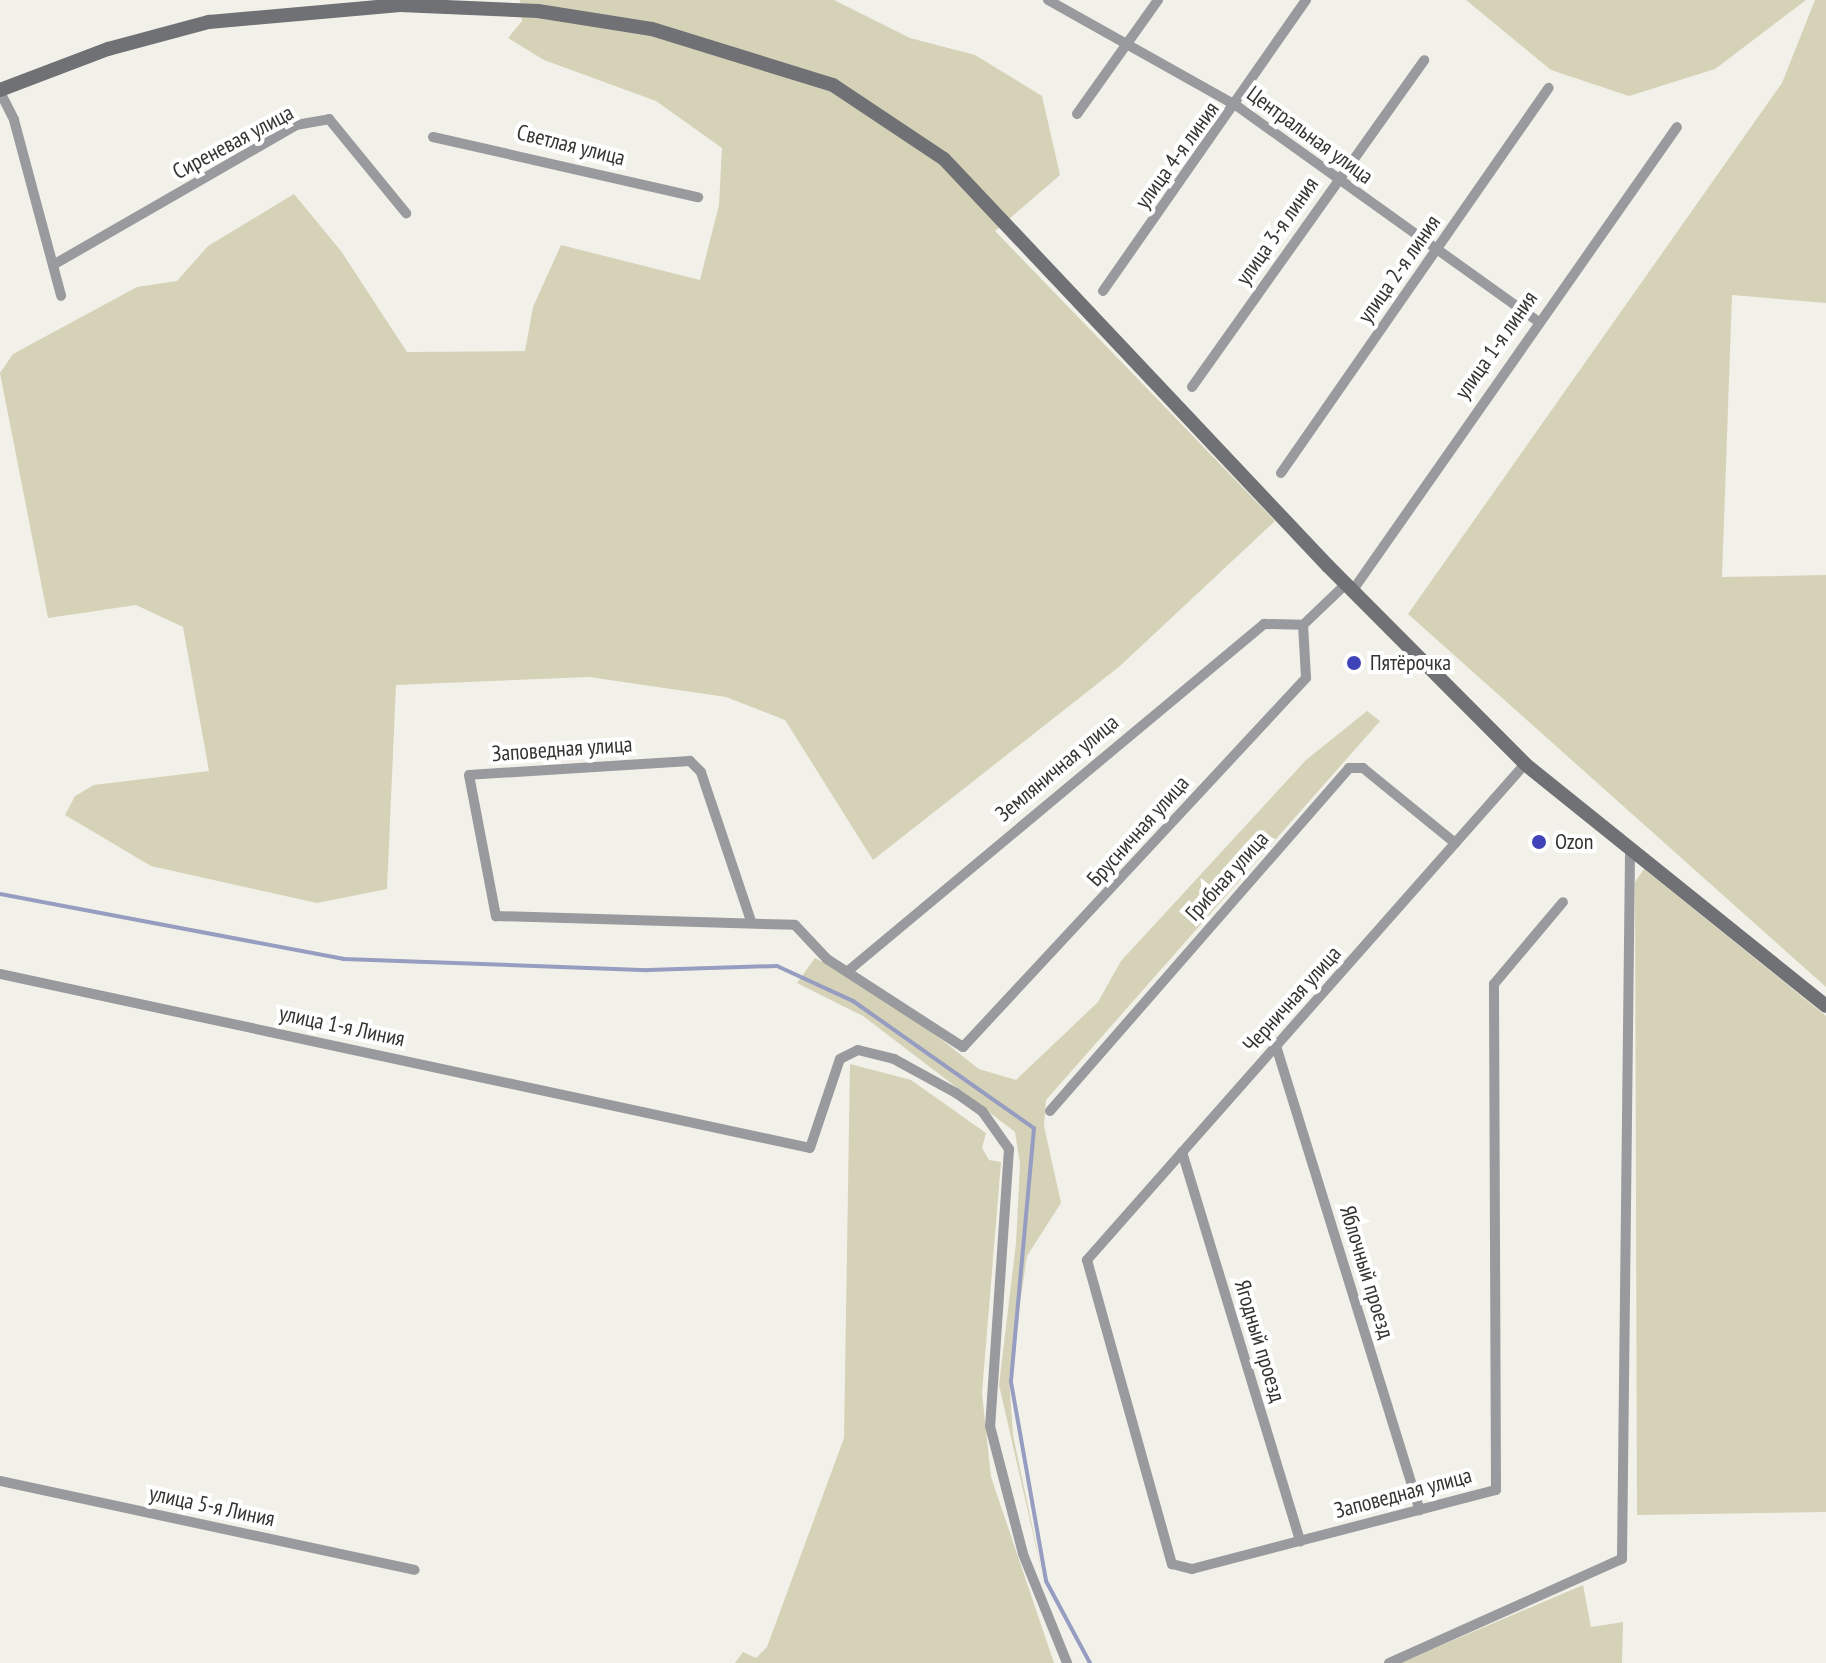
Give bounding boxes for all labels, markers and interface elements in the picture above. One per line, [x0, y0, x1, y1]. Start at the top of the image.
street label: Центральная улица [1242, 80, 1378, 190]
street label: улица 4-я линия [1129, 96, 1225, 214]
street label: Сиреневая улица [168, 99, 298, 185]
street label: Светлая улица [514, 119, 628, 171]
street label: улица 3-я линия [1230, 172, 1324, 290]
street label: улица 2-я линия [1352, 210, 1446, 328]
street label: улица 1-я линия [1449, 286, 1543, 404]
place label: Пятёрочка [1370, 650, 1451, 676]
marker: Пятёрочка [1345, 654, 1363, 672]
street label: Земляничная улица [990, 709, 1124, 827]
street label: Заповедная улица [491, 731, 633, 767]
street label: Брусничная улица [1081, 770, 1195, 892]
street label: Грибная улица [1180, 826, 1274, 926]
place label: Ozon [1555, 829, 1594, 855]
marker: Ozon [1530, 833, 1548, 851]
street label: Черничная улица [1237, 940, 1347, 1058]
street label: улица 1-я Линия [277, 1000, 407, 1052]
street label: Яблочный проезд [1334, 1202, 1400, 1342]
street label: Ягодный проезд [1229, 1277, 1291, 1405]
street label: Заповедная улица [1331, 1462, 1475, 1524]
street label: улица 5-я Линия [147, 1480, 277, 1532]

